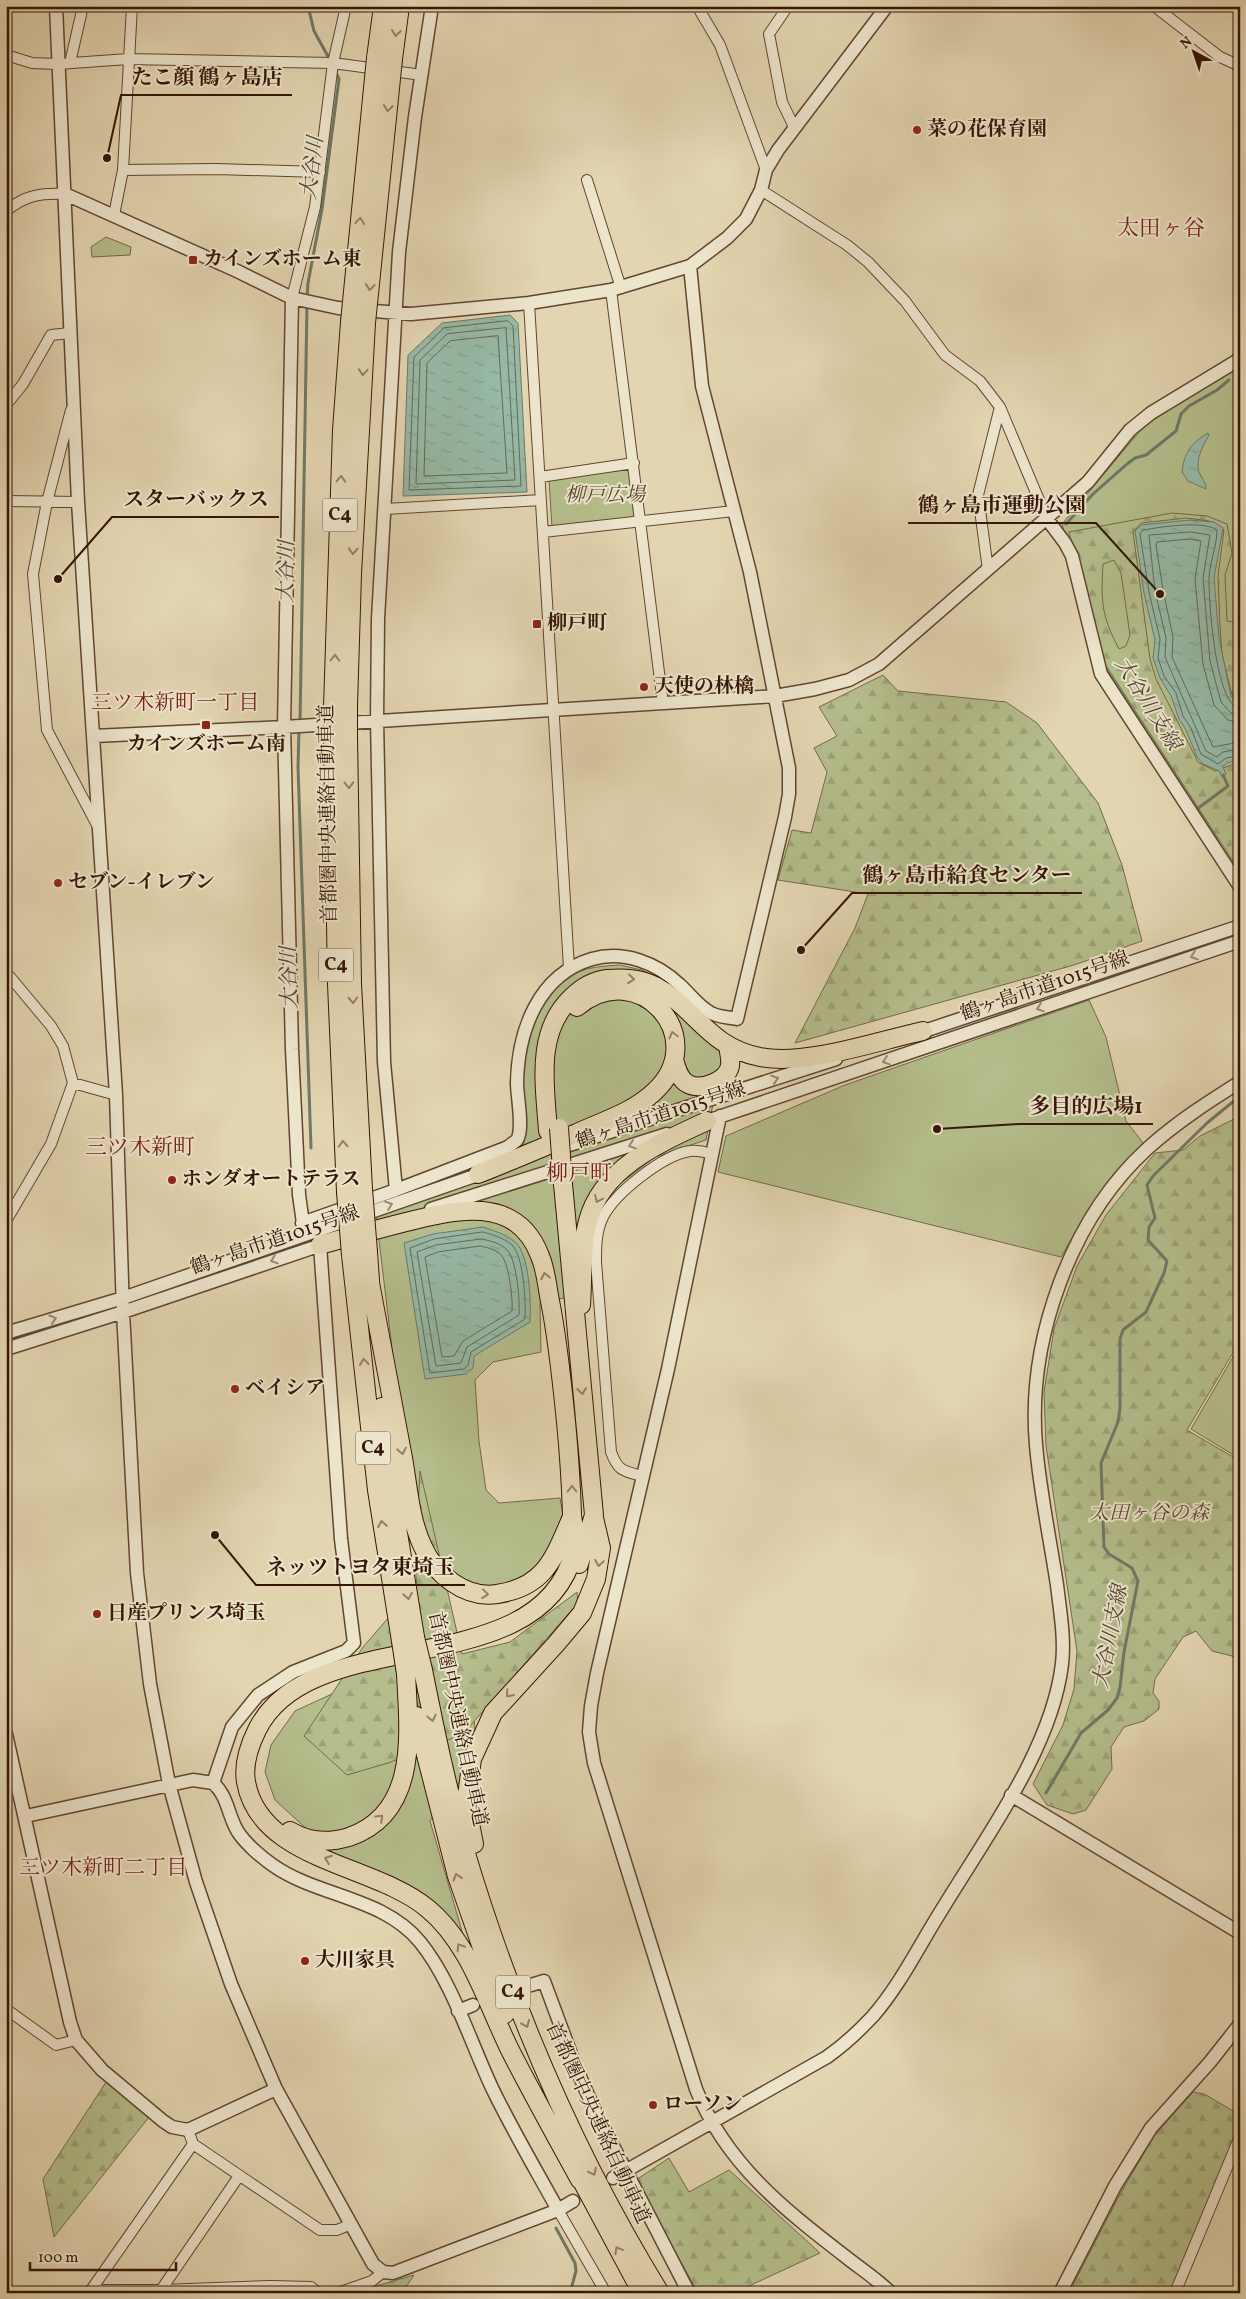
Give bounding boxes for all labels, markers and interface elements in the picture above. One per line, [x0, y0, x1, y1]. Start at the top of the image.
north arrow [1168, 28, 1218, 78]
one-way arrow [391, 29, 402, 37]
text: N [1177, 33, 1197, 54]
callout: たこ顔 鶴ヶ島店 [121, 59, 292, 95]
text: たこ顔 鶴ヶ島店 [131, 64, 283, 93]
one-way arrow [383, 104, 394, 112]
place label: 菜の花保育園 [927, 116, 1047, 144]
marker: 菜の花保育園 [911, 124, 923, 136]
water label: 大谷川 [295, 133, 331, 201]
district label: 太田ヶ谷 [1117, 214, 1205, 245]
one-way arrow [354, 217, 365, 225]
place label: カインズホーム東 [203, 246, 362, 274]
marker: カインズホーム東 [187, 254, 199, 266]
one-way arrow [365, 283, 376, 291]
one-way arrow [357, 368, 368, 376]
one-way arrow [335, 474, 346, 482]
callout: スターバックス [112, 481, 279, 517]
park label: 柳戸広場 [565, 482, 647, 510]
text: スターバックス [123, 486, 269, 515]
callout: 鶴ヶ島市運動公園 [908, 487, 1096, 523]
text: 鶴ヶ島市運動公園 [918, 492, 1086, 521]
road number: C4 [322, 498, 358, 532]
water label: 大谷川 [272, 538, 302, 604]
one-way arrow [347, 548, 358, 556]
place label: 柳戸町 [547, 610, 608, 638]
marker: 柳戸町 [531, 618, 543, 630]
water label: 大谷川支線 [1107, 652, 1189, 759]
one-way arrow [330, 654, 340, 662]
place label: 天使の林檎 [654, 673, 754, 701]
marker: 天使の林檎 [638, 681, 650, 693]
district label: 三ツ木新町一丁目 [91, 689, 259, 718]
street label: 首都圏中央連絡自動車道 [313, 704, 345, 924]
marker: カインズホーム南 [200, 719, 212, 731]
place label: カインズホーム南 [127, 731, 285, 759]
one-way arrow [344, 782, 354, 789]
callout: 鶴ヶ島市給食センター [852, 857, 1082, 893]
text: 鶴ヶ島市給食センター [862, 862, 1072, 891]
place label: セブン-イレブン [68, 869, 215, 897]
marker: セブン-イレブン [52, 877, 64, 889]
water label: 大谷川 [274, 944, 306, 1010]
street label: 鶴ヶ島市道1015号線 [957, 945, 1133, 1029]
road number: C4 [318, 948, 354, 982]
one-way arrow [1190, 951, 1198, 961]
one-way arrow [627, 973, 635, 984]
one-way arrow [347, 996, 358, 1004]
one-way arrow [1036, 1003, 1044, 1013]
one-way arrow [669, 1031, 679, 1039]
one-way arrow [882, 1055, 890, 1065]
one-way arrow [770, 1074, 778, 1084]
street label: 鶴ヶ島市道1015号線 [572, 1075, 750, 1157]
callout: 多目的広場1 [1019, 1088, 1153, 1124]
text: 多目的広場1 [1029, 1093, 1143, 1122]
district label: 三ツ木新町 [85, 1133, 195, 1164]
one-way arrow [338, 1139, 349, 1147]
one-way arrow [628, 1139, 637, 1149]
district label: 柳戸町 [546, 1159, 612, 1190]
place label: ホンダオートテラス [182, 1166, 361, 1194]
marker: ホンダオートテラス [166, 1174, 178, 1186]
one-way arrow [594, 1194, 604, 1203]
street label: 鶴ヶ島市道1015号線 [187, 1199, 363, 1283]
one-way arrow [384, 1201, 393, 1211]
one-way arrow [271, 1254, 279, 1264]
one-way arrow [540, 1272, 551, 1281]
one-way arrow [48, 1315, 56, 1325]
one-way arrow [359, 1358, 370, 1366]
place label: ベイシア [245, 1375, 325, 1403]
marker: ベイシア [229, 1383, 241, 1395]
one-way arrow [576, 1387, 587, 1395]
road number: C4 [356, 1432, 390, 1465]
one-way arrow [396, 1447, 406, 1456]
one-way arrow [567, 1485, 577, 1493]
park label: 太田ヶ谷の森 [1089, 1500, 1211, 1528]
one-way arrow [378, 1519, 388, 1528]
callout: ネッツトヨタ東埼玉 [256, 1549, 465, 1585]
text: ネッツトヨタ東埼玉 [266, 1554, 455, 1583]
one-way arrow [594, 1559, 604, 1567]
water label: 大谷川支線 [1087, 1580, 1136, 1691]
one-way arrow [481, 1588, 489, 1599]
one-way arrow [403, 1591, 413, 1600]
place label: 日産プリンス埼玉 [107, 1600, 266, 1628]
marker: 日産プリンス埼玉 [91, 1608, 103, 1620]
street label: 首都圏中央連絡自動車道 [420, 1608, 494, 1830]
one-way arrow [505, 1689, 514, 1698]
one-way arrow [427, 1714, 437, 1723]
one-way arrow [374, 1815, 383, 1824]
district label: 三ツ木新町二丁目 [19, 1854, 187, 1883]
one-way arrow [324, 1855, 333, 1865]
one-way arrow [453, 1873, 463, 1881]
one-way arrow [456, 1944, 466, 1953]
place label: 大川家具 [315, 1947, 395, 1975]
marker: 大川家具 [299, 1955, 311, 1967]
road number: C4 [496, 1975, 530, 2008]
street label: 首都圏中央連絡自動車道 [538, 2017, 656, 2229]
one-way arrow [520, 2019, 530, 2028]
place label: ローソン [663, 2091, 742, 2119]
marker: ローソン [647, 2099, 659, 2111]
one-way arrow [587, 2167, 597, 2176]
scale bar [30, 2239, 176, 2271]
one-way arrow [614, 2247, 624, 2256]
text: 100 m [38, 2248, 78, 2269]

